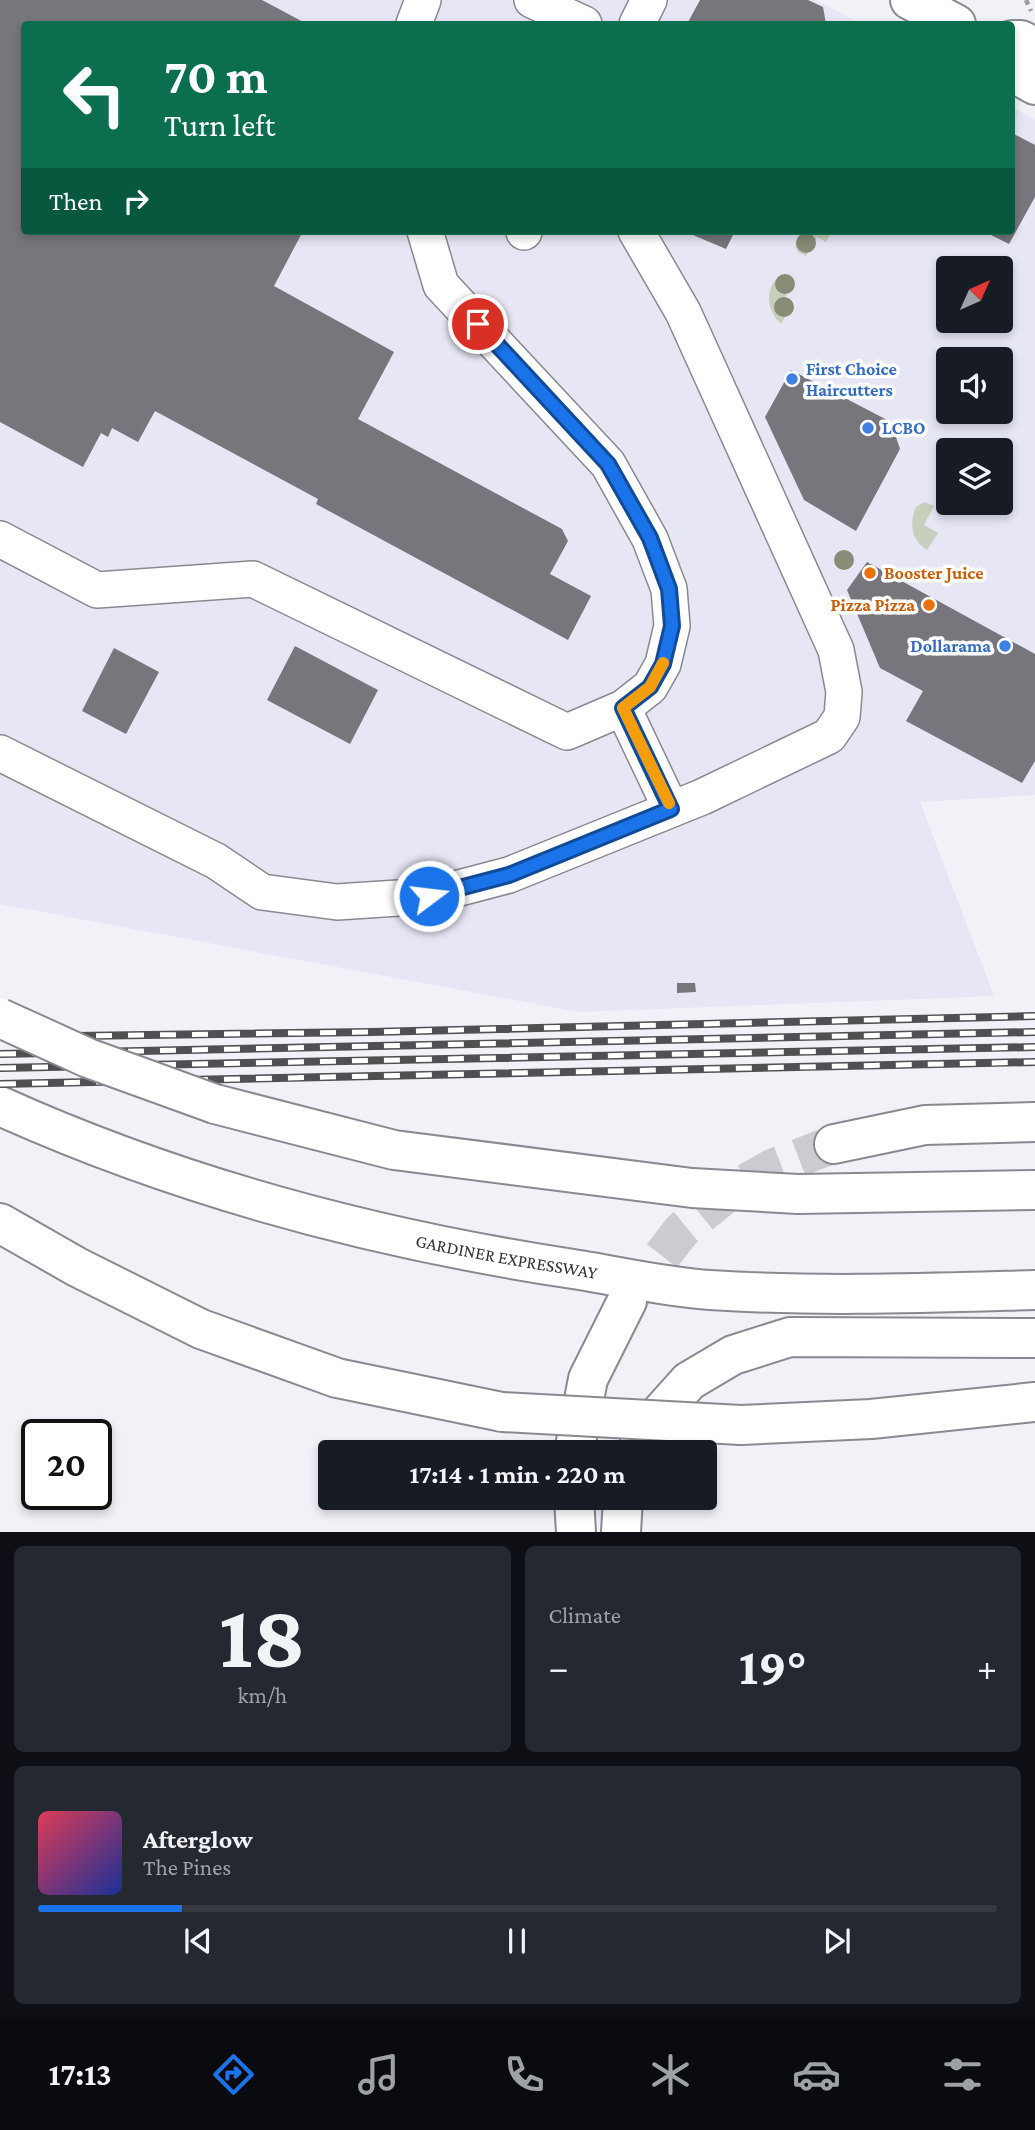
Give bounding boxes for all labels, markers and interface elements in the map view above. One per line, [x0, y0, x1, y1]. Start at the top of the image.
icon: left [49, 49, 140, 140]
text: 70 m [164, 49, 268, 104]
text: Turn left [164, 107, 275, 143]
icon: right [117, 182, 155, 220]
text: Then [49, 187, 103, 216]
north arrow [936, 256, 1013, 332]
map controls [936, 256, 1013, 515]
pin [448, 294, 508, 354]
icon: arrive [459, 305, 497, 343]
button: sound [936, 347, 1013, 424]
place label: First Choice Haircutters [806, 359, 897, 400]
marker: First Choice Haircutters [784, 371, 800, 387]
place label: LCBO [882, 418, 926, 438]
marker: LCBO [860, 420, 876, 436]
button: layers [936, 438, 1013, 515]
place label: Booster Juice [884, 563, 984, 583]
marker: Booster Juice [862, 565, 878, 581]
place label: Pizza Pizza [831, 595, 915, 615]
marker: Pizza Pizza [921, 597, 937, 613]
place label: Dollarama [910, 636, 991, 656]
marker: Dollarama [997, 638, 1013, 654]
position arrow [392, 859, 466, 933]
street label: GARDINER EXPRESSWAY [414, 1231, 599, 1283]
speed limit sign: 20 [21, 1419, 112, 1510]
text: 17:14 · 1 min · 220 m [409, 1460, 626, 1489]
text: 18 [219, 1585, 306, 1687]
text: Climate [549, 1602, 621, 1628]
text: 19° [739, 1637, 807, 1695]
text: − [549, 1646, 569, 1688]
text: + [977, 1646, 997, 1688]
text: km/h [237, 1682, 287, 1708]
text: Afterglow [143, 1825, 253, 1854]
text: The Pines [143, 1854, 231, 1880]
icon: previous [179, 1922, 217, 1960]
icon: pause [498, 1922, 536, 1960]
icon: next [818, 1922, 856, 1960]
icon: directions [209, 2050, 258, 2099]
icon: music [354, 2050, 403, 2099]
icon: phone [500, 2050, 549, 2099]
icon: climate [646, 2050, 695, 2099]
icon: car [792, 2050, 841, 2099]
icon: filters [938, 2050, 987, 2099]
text: 17:13 [48, 2056, 112, 2092]

